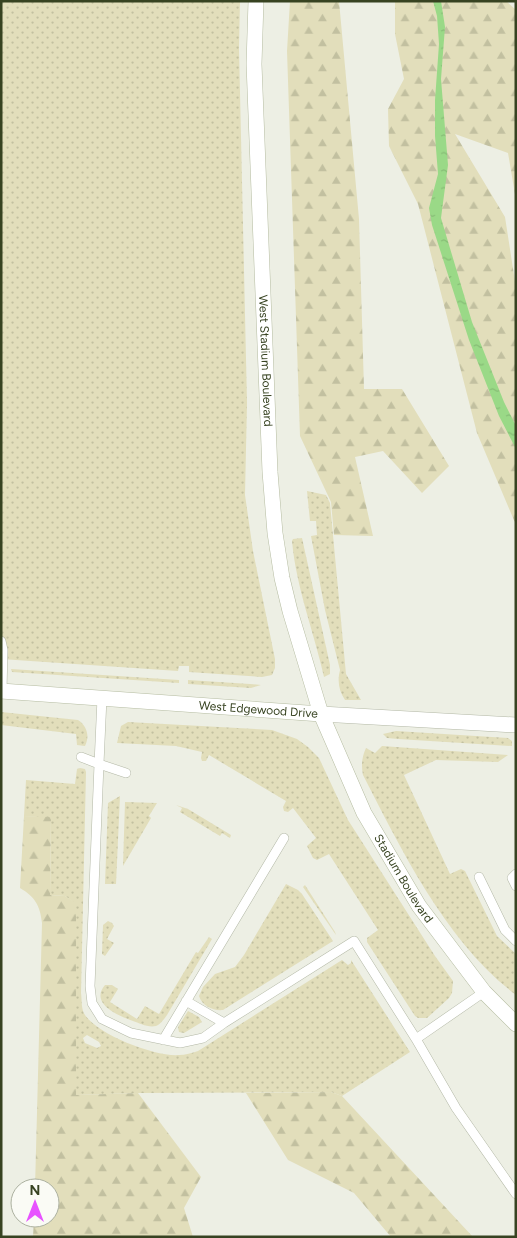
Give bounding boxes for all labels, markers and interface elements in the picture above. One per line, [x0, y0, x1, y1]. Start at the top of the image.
street label: West Stadium Boulevard [256, 295, 275, 427]
street label: West Edgewood Drive [198, 698, 319, 721]
street label: Stadium Boulevard [371, 832, 436, 925]
north arrow [10, 1178, 60, 1228]
text: N [30, 1182, 40, 1199]

